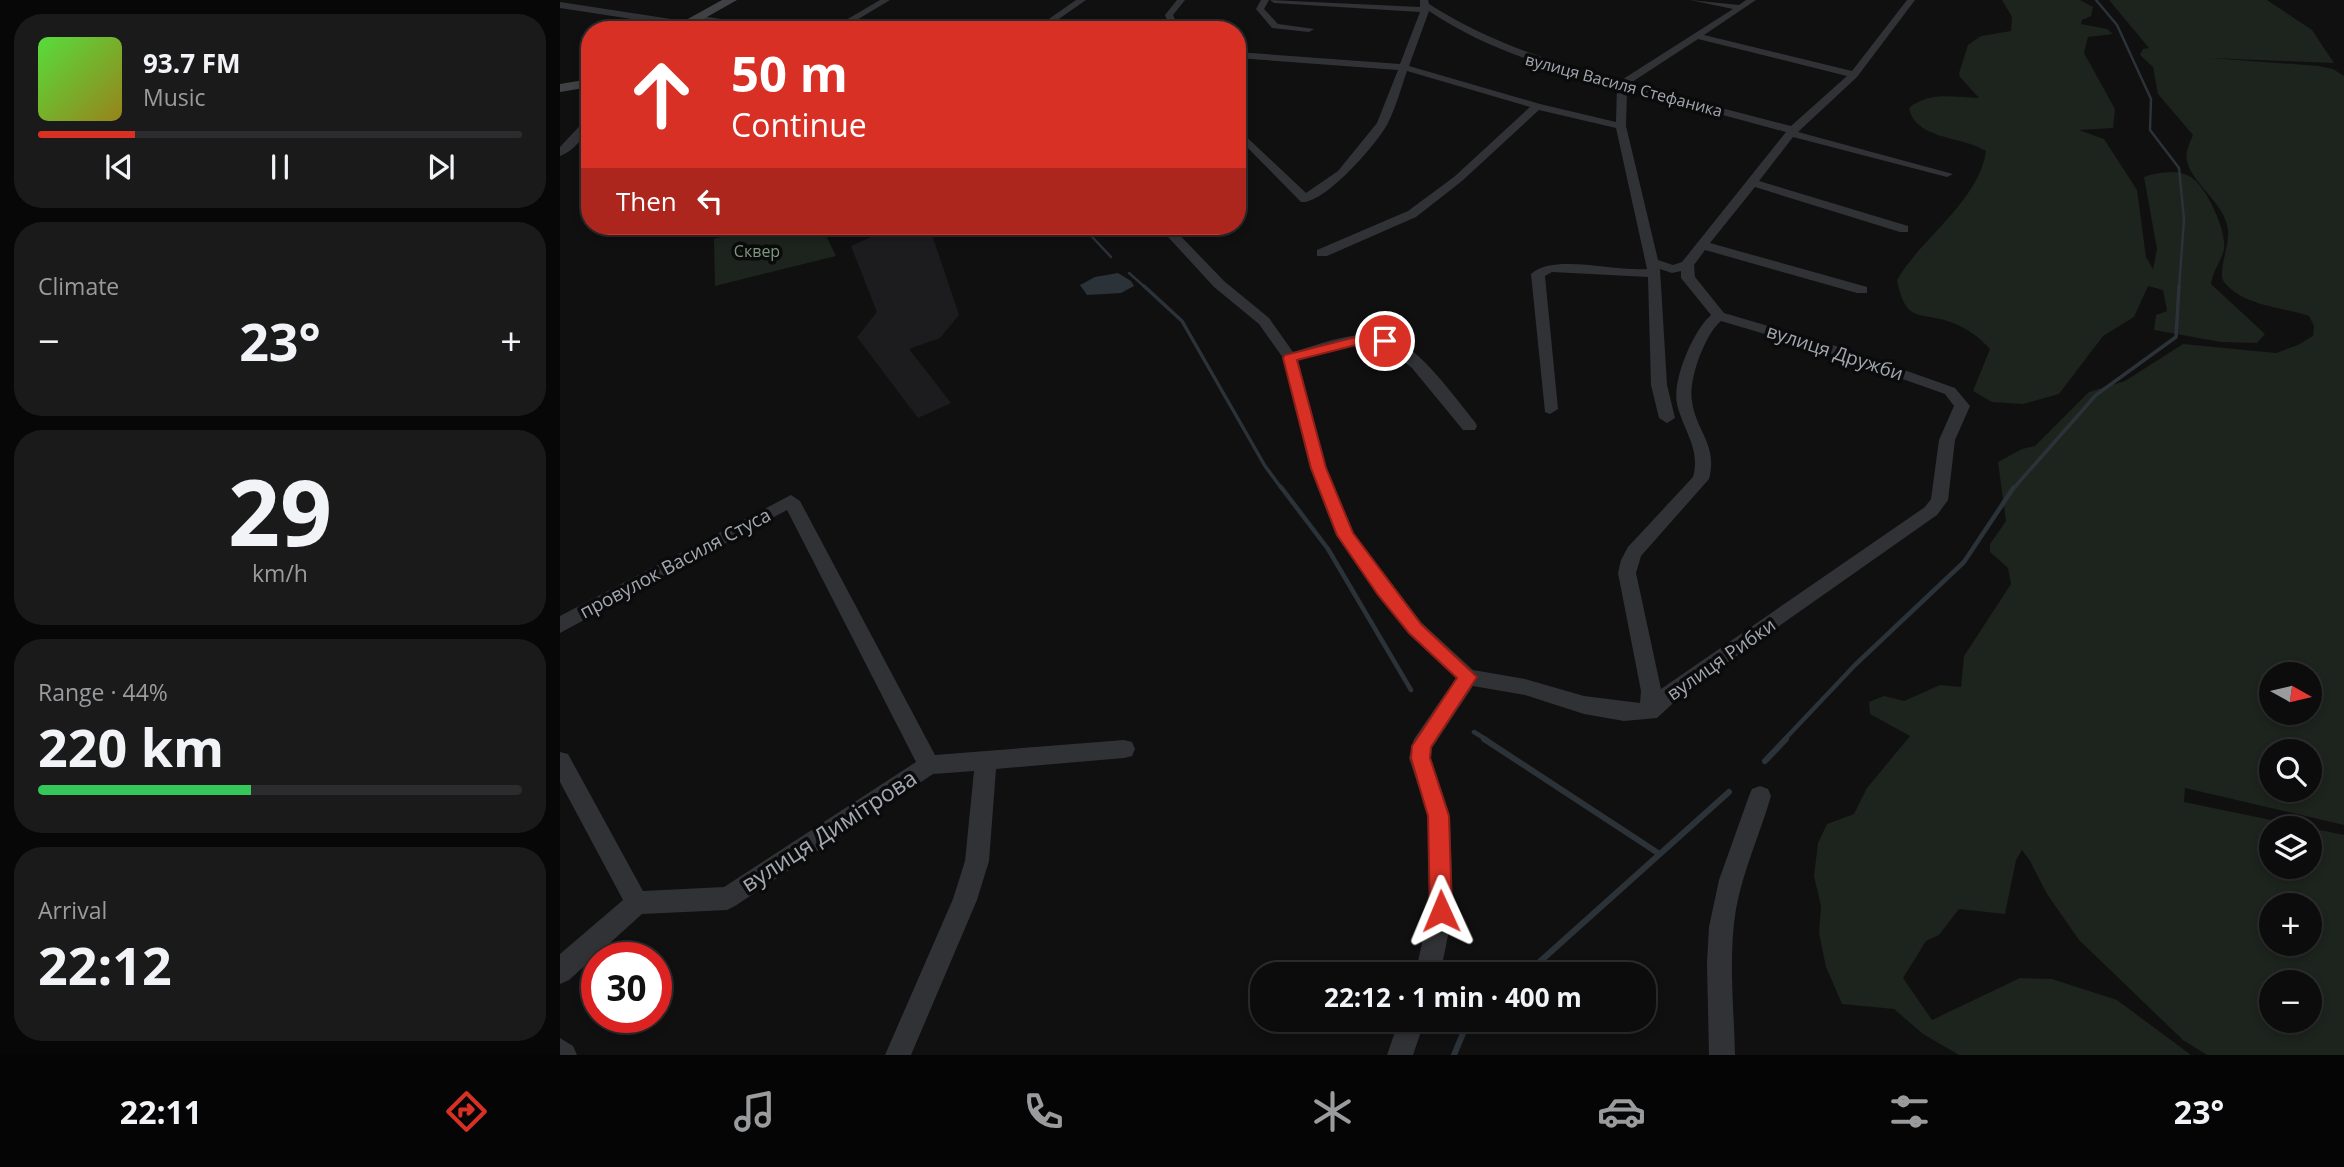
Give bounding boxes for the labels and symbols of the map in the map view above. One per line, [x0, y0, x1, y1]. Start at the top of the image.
street label: вулиця Василя Стефаника [1523, 48, 1725, 122]
park label: Сквер [734, 240, 780, 262]
pin [1355, 311, 1415, 371]
street label: вулиця Дружби [1763, 318, 1907, 386]
street label: провулок Василя Стуса [575, 502, 775, 624]
street label: вулиця Рибки [1661, 612, 1781, 706]
north arrow [2259, 662, 2322, 724]
street label: вулиця Димітрова [734, 761, 922, 899]
position arrow [1404, 874, 1478, 948]
speed limit sign: 30 [581, 942, 672, 1033]

